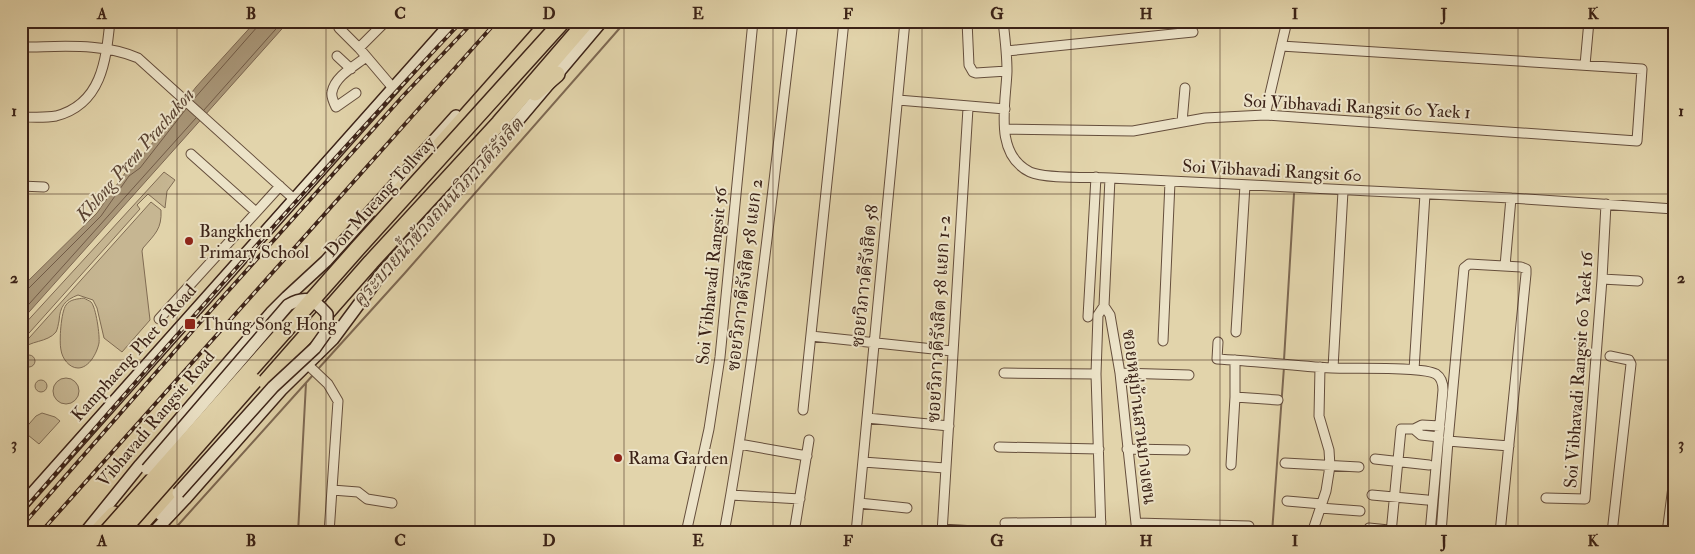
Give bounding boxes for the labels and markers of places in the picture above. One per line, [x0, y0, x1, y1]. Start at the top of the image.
place label: Bangkhen Primary School [199, 220, 310, 264]
marker: Bangkhen Primary School [183, 235, 195, 247]
place label: Thung Song Hong [201, 313, 338, 336]
marker: Thung Song Hong [183, 317, 197, 331]
place label: Rama Garden [628, 447, 728, 470]
marker: Rama Garden [612, 452, 624, 464]

